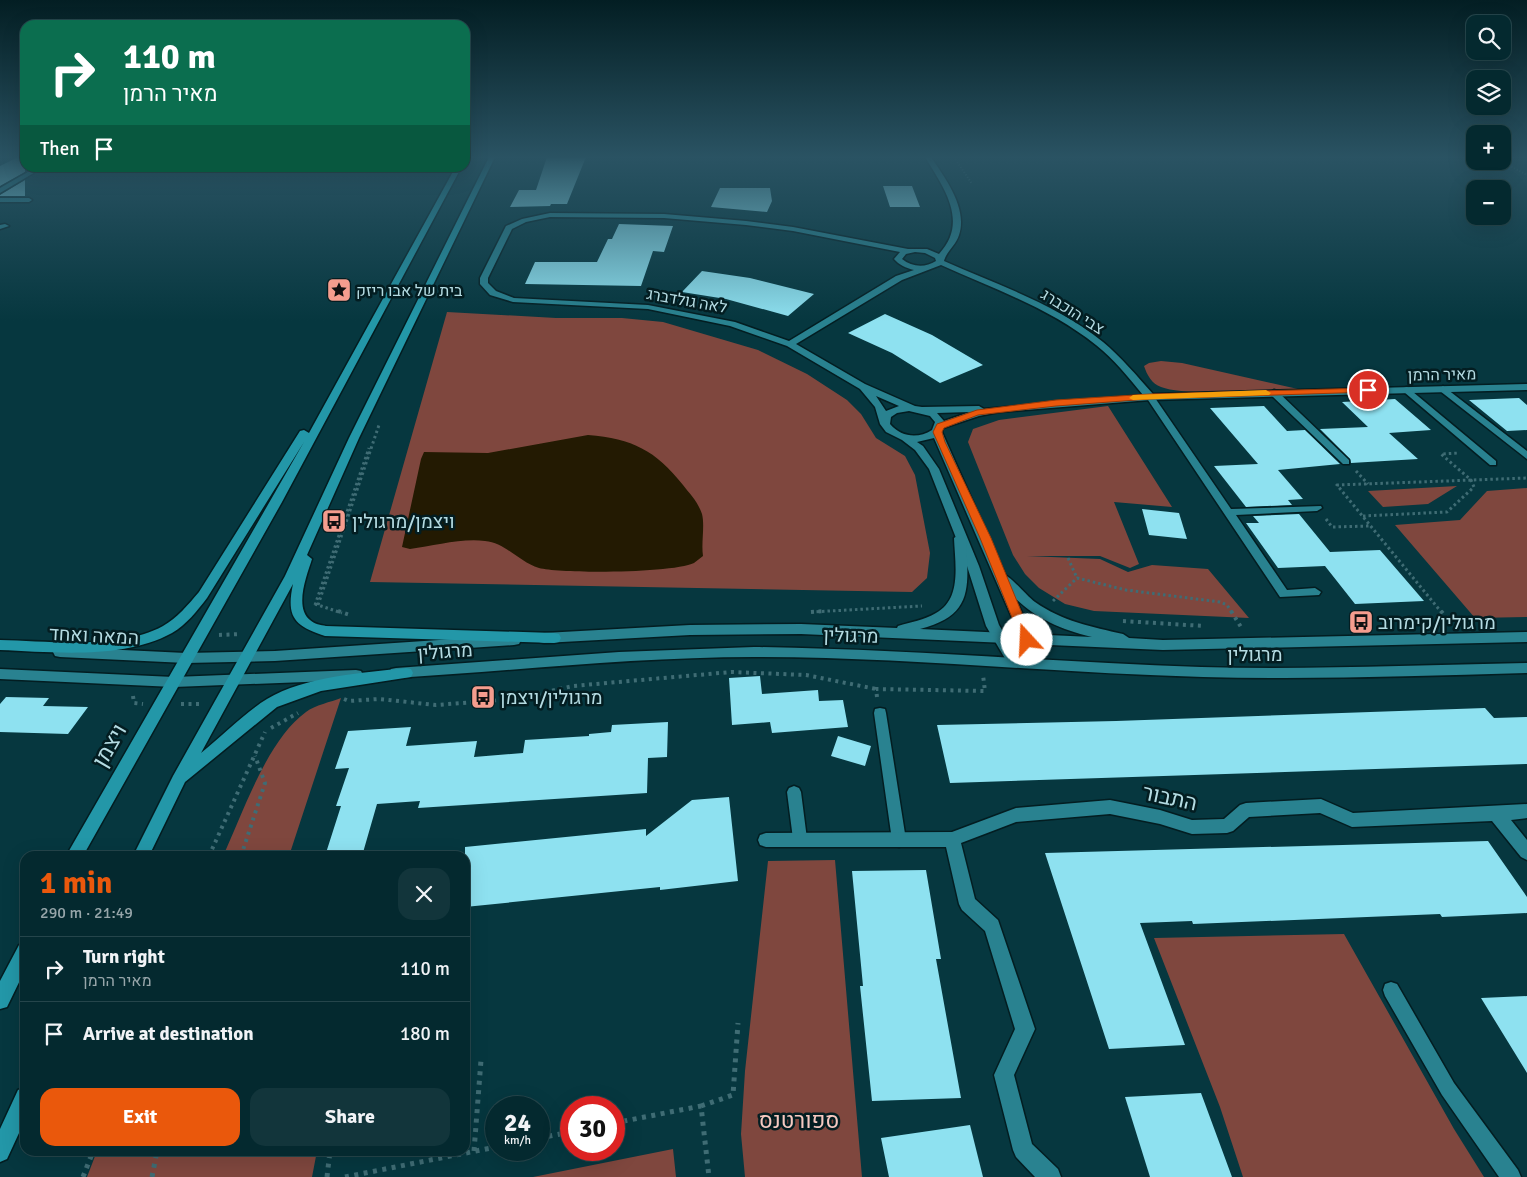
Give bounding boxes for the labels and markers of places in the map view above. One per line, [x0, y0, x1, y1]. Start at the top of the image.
place icon: בית של אבו ריזק [326, 277, 352, 303]
place label: בית של אבו ריזק [356, 281, 463, 301]
pin [1347, 369, 1389, 411]
bus stop icon: ויצמן/מרגולין [321, 508, 347, 534]
place label: ויצמן/מרגולין [352, 510, 455, 534]
bus stop icon: מרגולין/קימרוב [1348, 609, 1374, 635]
place label: מרגולין/קימרוב [1378, 611, 1496, 635]
bus stop icon: מרגולין/ויצמן [470, 684, 496, 710]
place label: מרגולין/ויצמן [500, 686, 603, 710]

